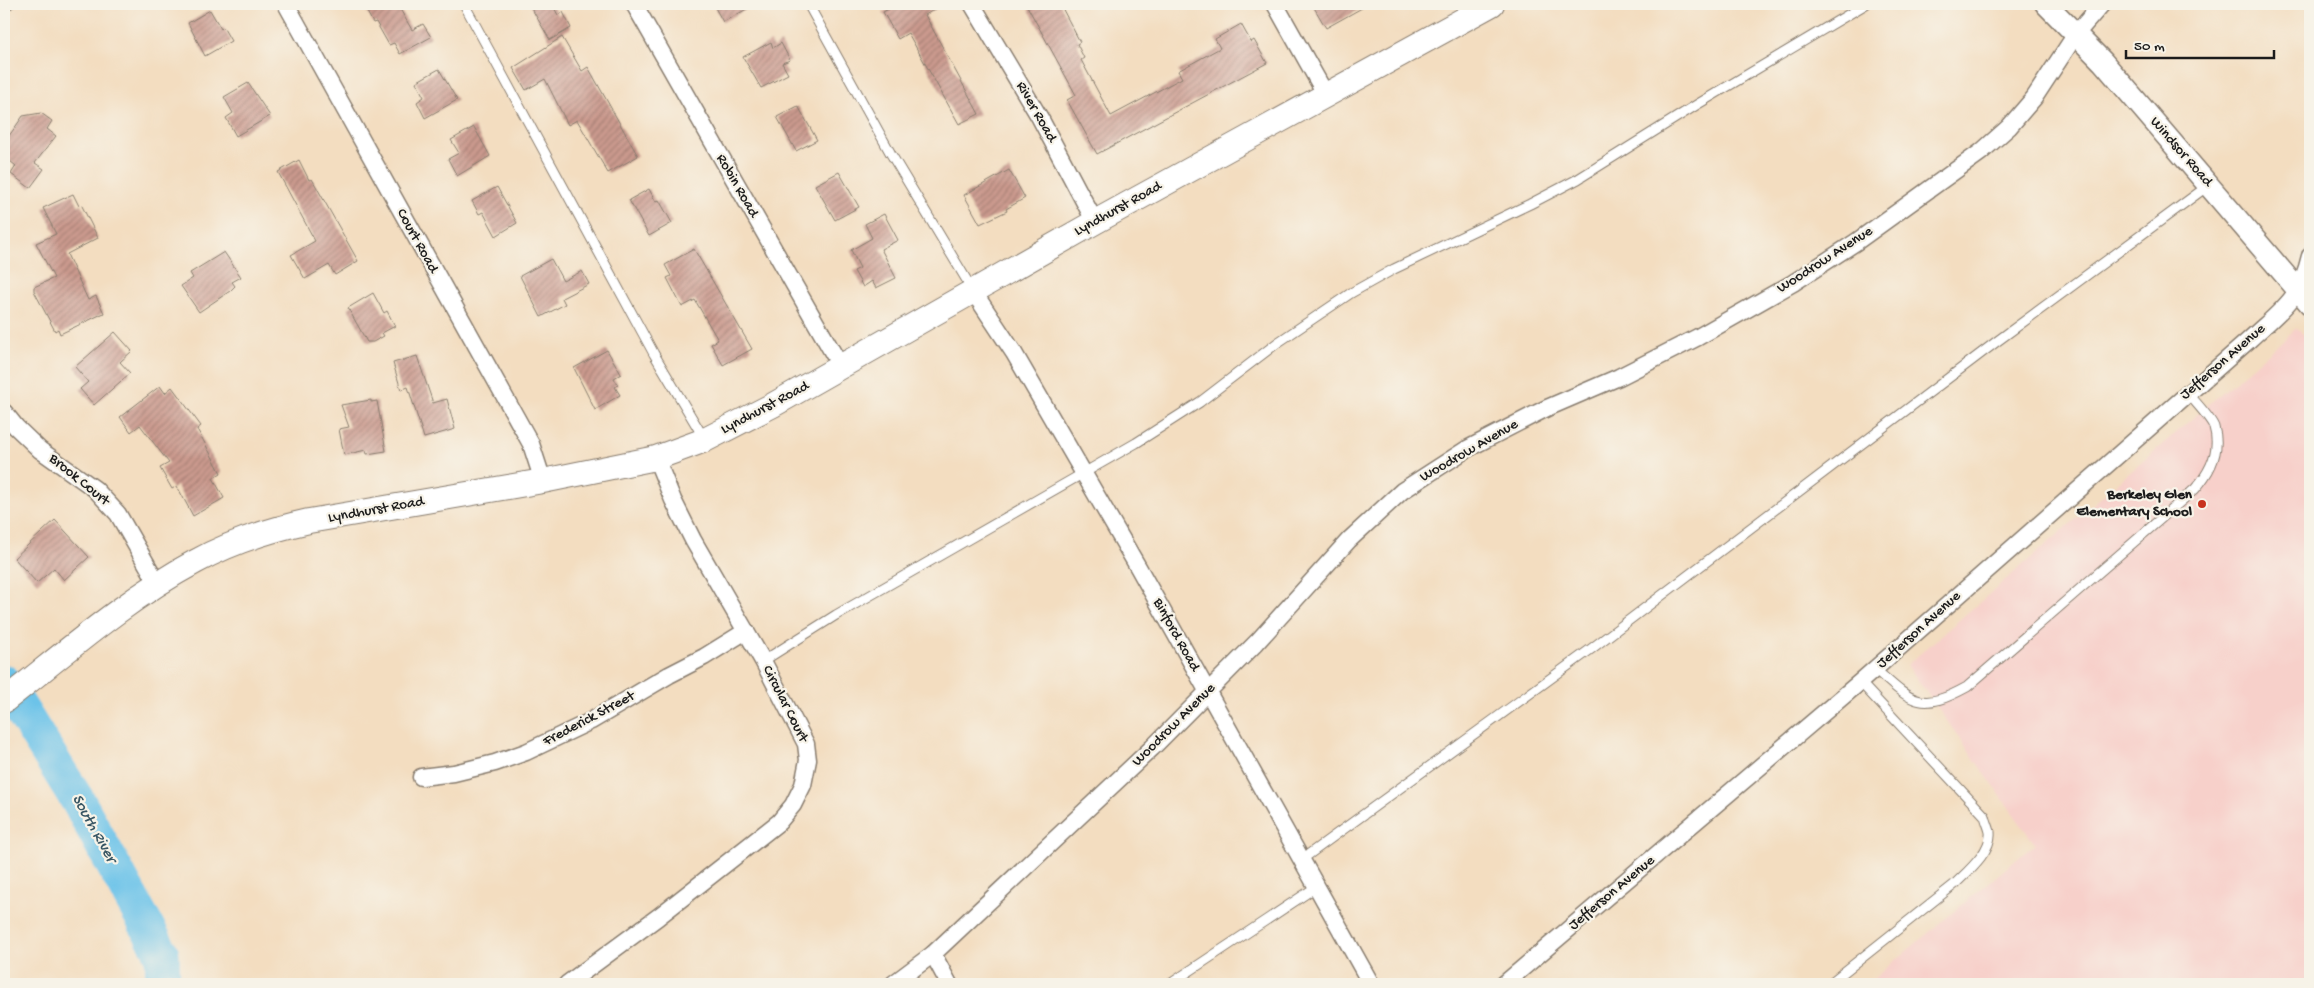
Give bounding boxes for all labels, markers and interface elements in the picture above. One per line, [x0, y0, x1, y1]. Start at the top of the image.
scale bar [2126, 28, 2274, 60]
text: 50 m [2134, 38, 2165, 56]
street label: River Road [1011, 78, 1061, 147]
street label: Windsor Road [2146, 113, 2217, 192]
street label: Robin Road [712, 151, 763, 222]
street label: Lyndhurst Road [1071, 177, 1166, 240]
street label: Court Road [392, 206, 443, 277]
street label: Woodrow Avenue [1774, 222, 1876, 298]
street label: Jefferson Avenue [2177, 320, 2269, 404]
street label: Lyndhurst Road [718, 377, 813, 439]
street label: Woodrow Avenue [1417, 415, 1522, 486]
street label: Brook Court [44, 449, 115, 511]
place label: Berkeley Glen Elementary School [2076, 486, 2193, 521]
street label: Lyndhurst Road [327, 492, 427, 527]
marker: Berkeley Glen Elementary School [2196, 498, 2208, 510]
street label: Jefferson Avenue [1873, 587, 1965, 672]
street label: Binford Road [1148, 594, 1204, 676]
street label: Circular Court [758, 663, 813, 747]
street label: Woodrow Avenue [1129, 679, 1220, 770]
street label: Frederick Street [539, 686, 640, 751]
water label: South River [67, 792, 121, 869]
street label: Jefferson Avenue [1565, 852, 1659, 934]

